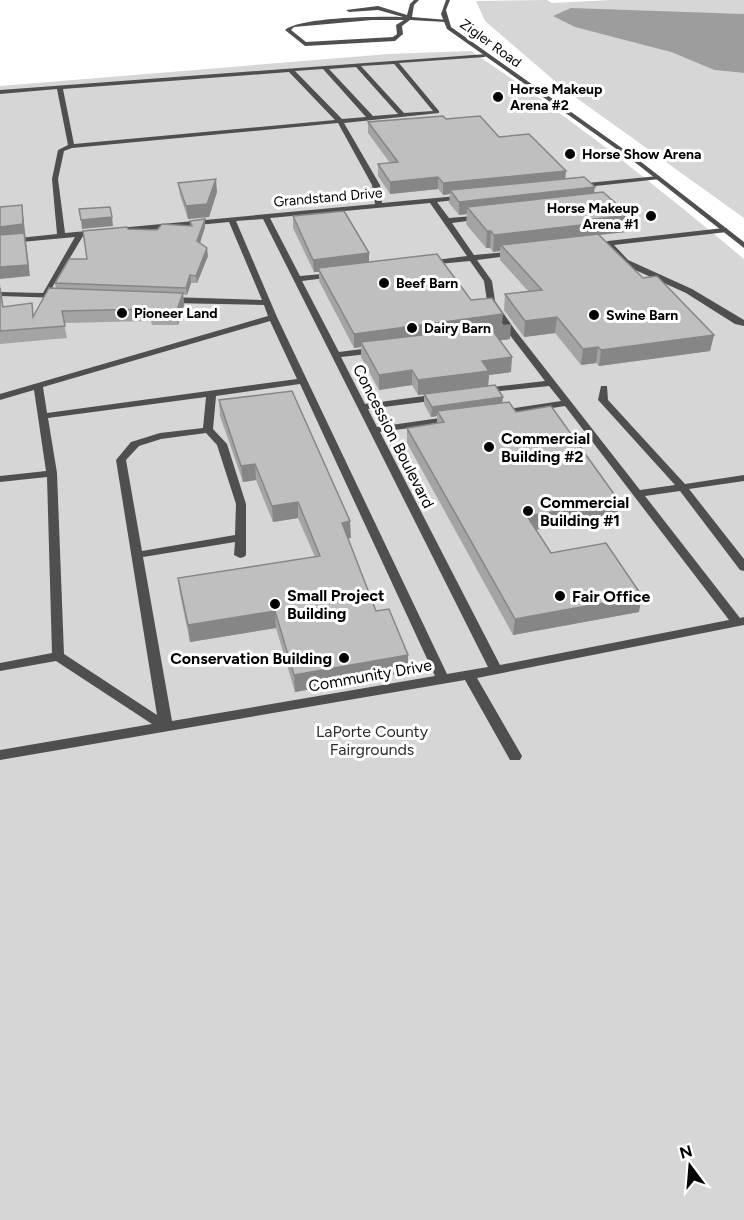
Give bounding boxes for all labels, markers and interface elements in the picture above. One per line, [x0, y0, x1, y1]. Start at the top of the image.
street label: Zigler Road [457, 15, 525, 71]
place label: Horse Makeup Arena #2 [510, 81, 602, 114]
marker: Horse Makeup Arena #2 [491, 90, 505, 104]
place label: Horse Show Arena [582, 146, 701, 163]
marker: Horse Show Arena [563, 147, 577, 161]
street label: Grandstand Drive [273, 184, 384, 211]
place label: Horse Makeup Arena #1 [547, 200, 639, 233]
marker: Horse Makeup Arena #1 [644, 209, 658, 223]
place label: Beef Barn [396, 275, 458, 292]
marker: Beef Barn [377, 276, 391, 290]
place label: Pioneer Land [134, 305, 218, 322]
marker: Pioneer Land [115, 306, 129, 320]
place label: Swine Barn [606, 307, 678, 324]
marker: Swine Barn [587, 308, 601, 322]
place label: Dairy Barn [424, 320, 491, 337]
marker: Dairy Barn [405, 321, 419, 335]
street label: Concession Boulevard [349, 361, 438, 511]
place label: Commercial Building #2 [501, 429, 590, 466]
marker: Commercial Building #2 [482, 440, 496, 454]
place label: Commercial Building #1 [540, 493, 629, 530]
marker: Commercial Building #1 [521, 504, 535, 518]
place label: Small Project Building [287, 586, 385, 623]
place label: Fair Office [572, 587, 650, 606]
marker: Fair Office [553, 589, 567, 603]
marker: Small Project Building [268, 597, 282, 611]
place label: Conservation Building [170, 649, 332, 668]
marker: Conservation Building [337, 651, 351, 665]
street label: Community Drive [307, 655, 434, 696]
park label: LaPorte County Fairgrounds [316, 722, 429, 759]
north arrow [660, 1136, 720, 1196]
text: N [677, 1141, 695, 1163]

